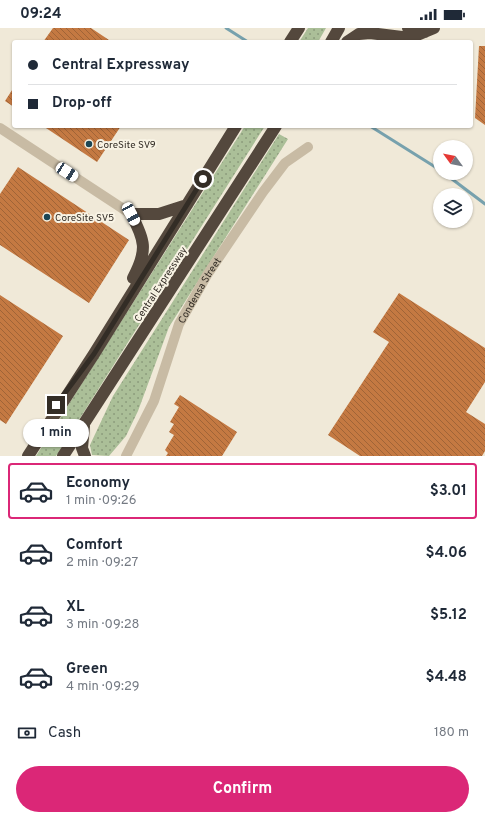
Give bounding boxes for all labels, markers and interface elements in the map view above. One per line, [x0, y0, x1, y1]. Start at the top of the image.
text: 09:24 [20, 5, 62, 24]
text: Central Expressway [52, 56, 189, 75]
text: Drop-off [52, 94, 112, 113]
marker: CoreSite SV9 [84, 139, 94, 149]
place label: CoreSite SV9 [97, 139, 156, 152]
north arrow [433, 140, 473, 180]
map controls [433, 140, 473, 228]
car [54, 160, 80, 184]
route start [194, 170, 212, 188]
button: layers [433, 188, 473, 228]
car [120, 201, 142, 227]
marker: CoreSite SV5 [42, 212, 52, 222]
place label: CoreSite SV5 [55, 212, 114, 225]
street label: Central Expressway [132, 245, 191, 325]
street label: Condensa Street [176, 255, 225, 326]
route end [47, 396, 65, 414]
callout: 1 min [23, 419, 89, 447]
text: 1 min [40, 425, 72, 441]
icon: car [18, 473, 54, 509]
text: Economy [66, 474, 130, 493]
text: $3.01 [430, 482, 467, 501]
text: 1 min · 09:26 [66, 493, 136, 509]
icon: car [18, 535, 54, 571]
text: Comfort [66, 536, 123, 555]
text: $4.06 [426, 544, 467, 563]
text: 2 min · 09:27 [66, 555, 138, 571]
icon: car [18, 597, 54, 633]
text: XL [66, 598, 84, 617]
text: $5.12 [430, 606, 467, 625]
text: 3 min · 09:28 [66, 617, 140, 633]
icon: car [18, 659, 54, 695]
text: Green [66, 660, 108, 679]
text: $4.48 [426, 668, 467, 687]
text: 4 min · 09:29 [66, 679, 140, 695]
icon: cash [16, 722, 38, 744]
text: Cash [48, 724, 81, 743]
text: 180 m [434, 725, 469, 741]
button: Confirm [16, 766, 469, 812]

